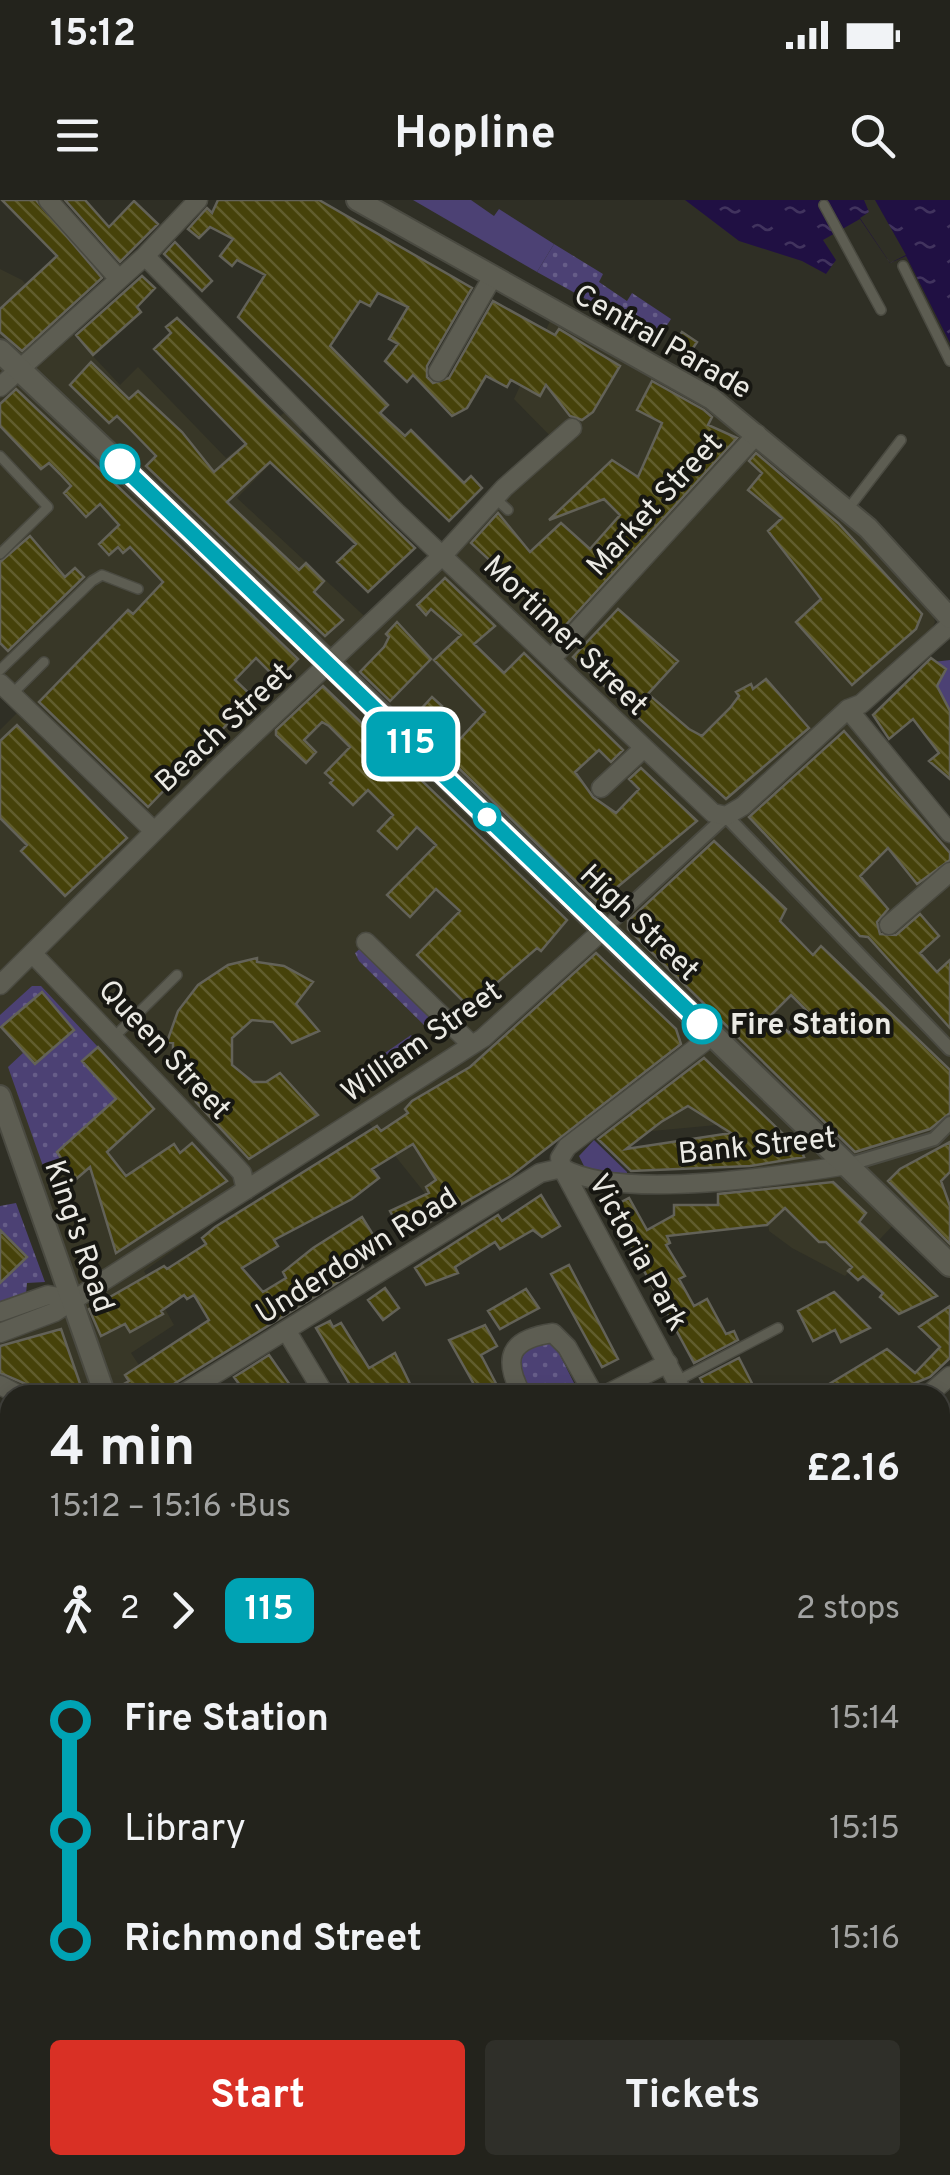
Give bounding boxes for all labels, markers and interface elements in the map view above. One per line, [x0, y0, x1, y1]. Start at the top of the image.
text: 15:12 [50, 11, 136, 60]
text: Hopline [394, 107, 556, 164]
icon: menu [50, 108, 105, 163]
icon: search [845, 108, 900, 163]
street label: Central Parade [566, 277, 757, 409]
street label: Market Street [580, 426, 732, 585]
unlabelled marker [101, 445, 139, 483]
street label: Mortimer Street [474, 549, 654, 725]
street label: Beach Street [149, 656, 301, 802]
line badge: 115 [354, 712, 468, 776]
text: 115 [386, 722, 436, 766]
unlabelled marker [474, 804, 500, 830]
street label: High Street [571, 858, 706, 990]
street label: Queen Street [89, 973, 238, 1129]
street label: William Street [335, 974, 510, 1112]
marker: Fire Station [683, 1005, 721, 1043]
place label: Fire Station [730, 1008, 892, 1045]
street label: Bank Street [676, 1121, 838, 1174]
street label: King's Road [34, 1156, 121, 1318]
street label: Victoria Park [579, 1168, 695, 1338]
street label: Underdown Road [250, 1180, 465, 1334]
text: 4 min [50, 1415, 195, 1485]
text: £2.16 [806, 1446, 900, 1495]
text: 15:12 – 15:16 · Bus [50, 1488, 291, 1528]
icon: walk [50, 1583, 105, 1638]
icon: forward [155, 1583, 210, 1638]
text: 115 [245, 1588, 294, 1632]
text: 2 [120, 1590, 140, 1630]
text: 2 stops [796, 1590, 900, 1630]
text: Fire Station [124, 1696, 329, 1745]
text: 15:14 [830, 1700, 900, 1740]
text: Library [124, 1806, 246, 1855]
text: 15:15 [829, 1810, 900, 1850]
text: Richmond Street [124, 1916, 422, 1965]
text: 15:16 [830, 1920, 900, 1960]
button: Start [50, 2040, 465, 2155]
button: Tickets [485, 2040, 900, 2155]

